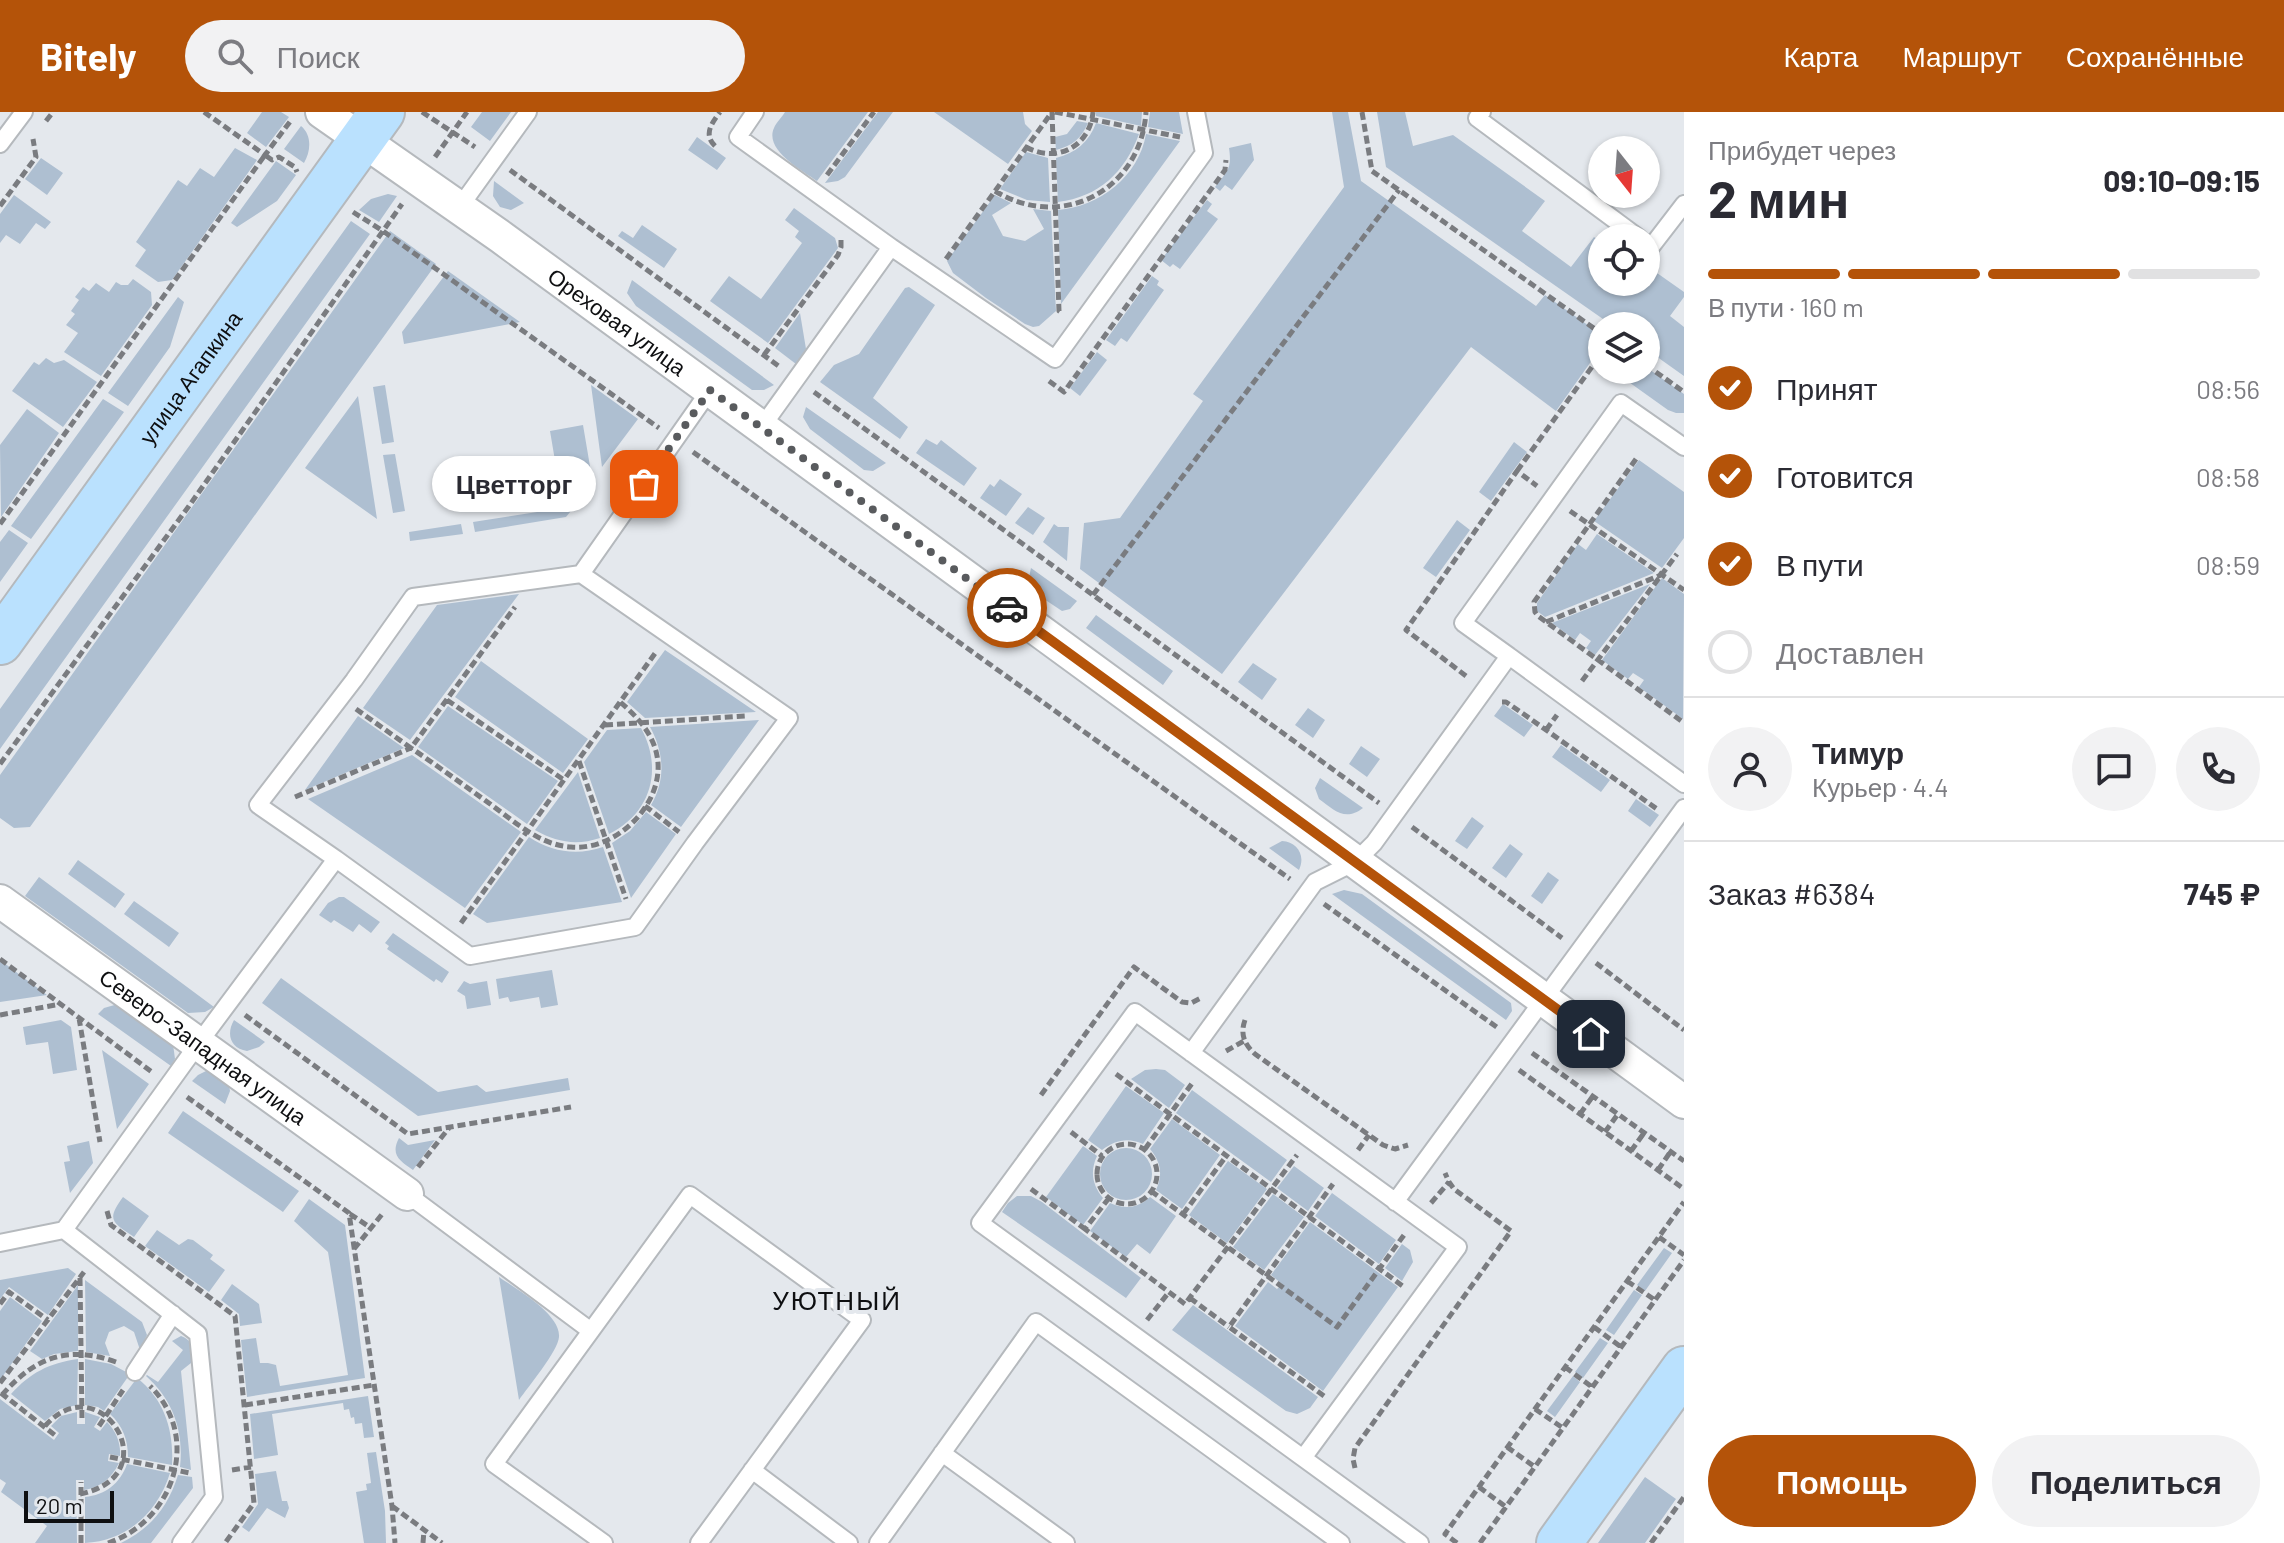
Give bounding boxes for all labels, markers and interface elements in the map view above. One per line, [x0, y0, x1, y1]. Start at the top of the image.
search box [185, 20, 745, 92]
text: Bitely [40, 33, 137, 79]
icon: search [213, 34, 257, 78]
text: Поиск [277, 38, 360, 74]
text: Карта [1783, 39, 1858, 73]
text: Маршрут [1902, 39, 2022, 73]
text: Сохранённые [2066, 39, 2244, 73]
text: Прибудет через [1708, 134, 1896, 165]
north arrow [1588, 136, 1660, 208]
map controls [1588, 136, 1660, 384]
text: 09:10–09:15 [2103, 162, 2260, 198]
text: 2 мин [1708, 166, 1849, 228]
button: locate [1588, 224, 1660, 296]
street label: Ореховая улица [543, 262, 692, 381]
text: В пути · 160 m [1708, 291, 1864, 322]
street label: улица Агапкина [133, 305, 247, 449]
button: layers [1588, 312, 1660, 384]
icon: check [1708, 366, 1752, 410]
text: Принят [1776, 370, 1878, 406]
text: 08:56 [2196, 373, 2260, 404]
pin [610, 450, 678, 518]
icon: check [1708, 454, 1752, 498]
callout: Цветторг [432, 456, 596, 512]
text: Готовится [1776, 458, 1914, 494]
text: 08:58 [2196, 461, 2260, 492]
icon: bag [622, 462, 666, 506]
text: Цветторг [456, 468, 572, 499]
icon: check [1708, 542, 1752, 586]
text: В пути [1776, 546, 1864, 582]
text: 08:59 [2196, 549, 2260, 580]
courier [967, 568, 1047, 648]
icon: car [985, 586, 1029, 630]
text: Доставлен [1776, 634, 1924, 670]
button: person [1708, 727, 1792, 811]
button: chat [2072, 727, 2156, 811]
button: phone [2176, 727, 2260, 811]
text: Тимур [1812, 734, 1904, 770]
text: Курьер · 4.4 [1812, 771, 1949, 802]
text: Заказ #6384 [1708, 875, 1876, 911]
text: 745 ₽ [2184, 875, 2260, 911]
street label: Северо-Западная улица [95, 963, 313, 1130]
pin [1557, 1000, 1625, 1068]
icon: home [1569, 1012, 1613, 1056]
district label: УЮТНЫЙ [772, 1284, 902, 1315]
button: Помощь [1708, 1435, 1976, 1527]
button: Поделиться [1992, 1435, 2260, 1527]
scale bar [24, 1487, 114, 1523]
text: 20 m [36, 1492, 83, 1518]

